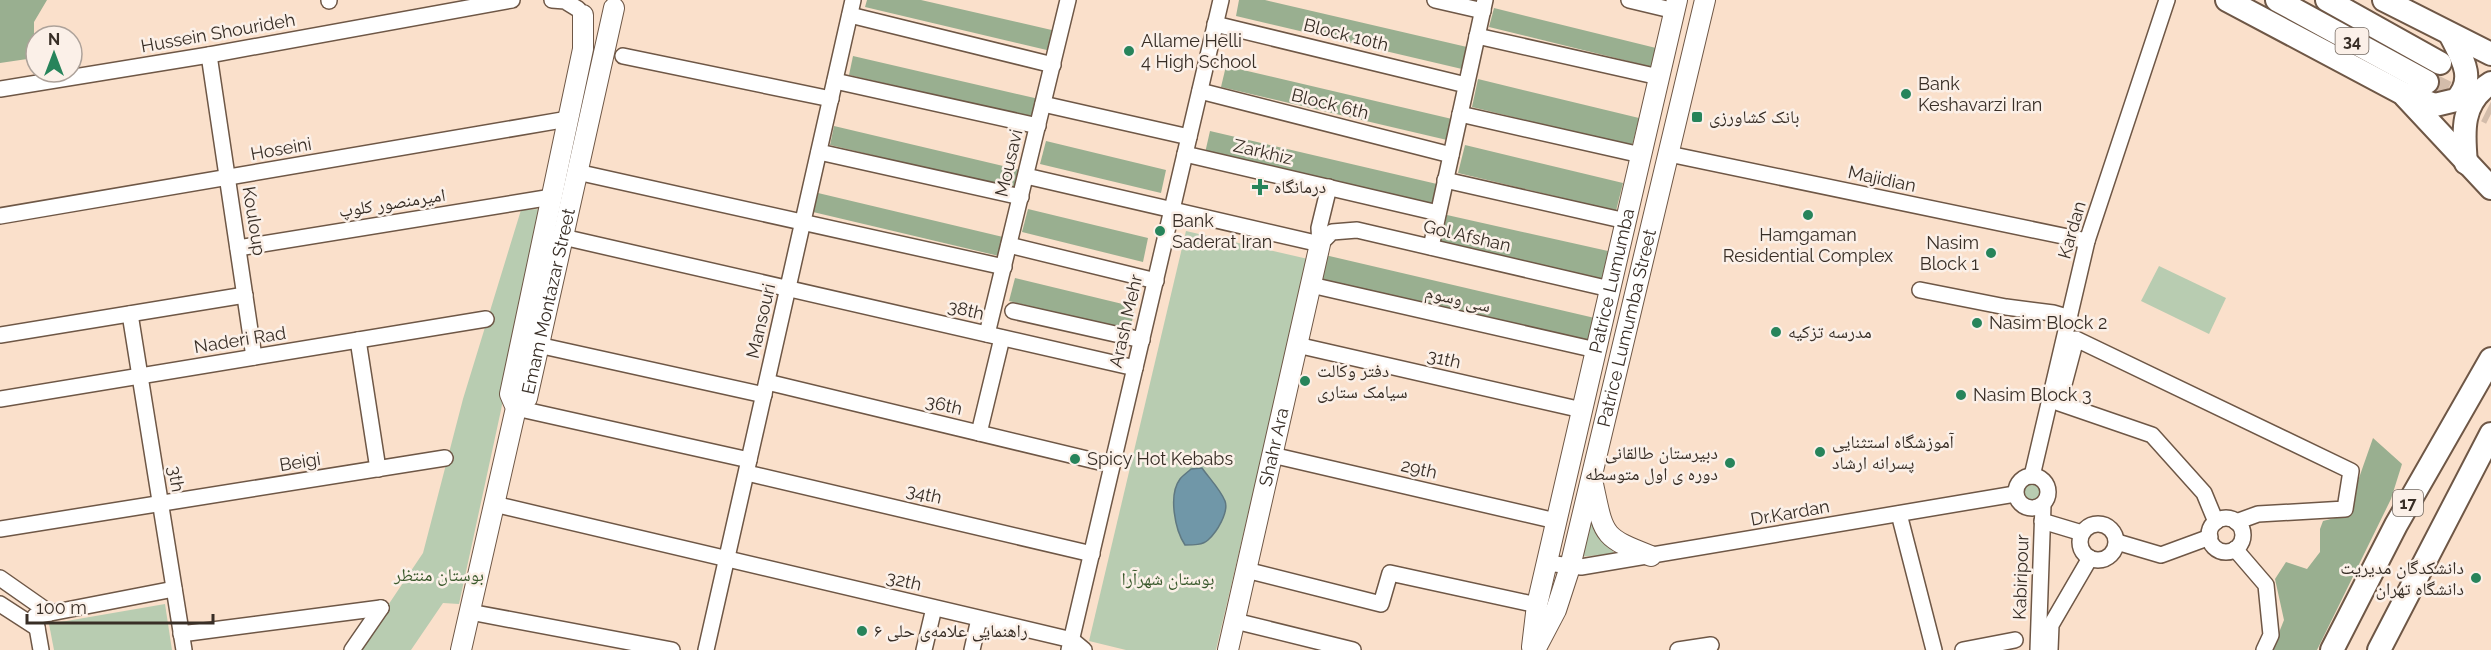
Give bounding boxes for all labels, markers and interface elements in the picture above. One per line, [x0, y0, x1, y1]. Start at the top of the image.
street label: Hussein Shourideh [139, 9, 297, 56]
street label: Block 10th [1301, 14, 1391, 55]
north arrow [24, 24, 84, 84]
road number: 34 [2336, 28, 2368, 54]
text: N [48, 30, 60, 49]
place label: Allame Helli 4 High School [1141, 30, 1257, 72]
marker: Allame Helli 4 High School [1122, 44, 1136, 58]
place label: Bank Keshavarzi Iran [1918, 73, 2042, 115]
street label: Block 6th [1289, 84, 1371, 123]
marker: Bank Keshavarzi Iran [1899, 87, 1913, 101]
place label: بانک کشاورزی [1709, 106, 1799, 128]
marker: بانک کشاورزی [1690, 110, 1704, 124]
street label: Mousavi [991, 127, 1026, 199]
street label: Hoseini [249, 133, 313, 164]
street label: Zarkhiz [1231, 135, 1295, 169]
street label: Majidian [1846, 161, 1918, 196]
place label: درمانگاه [1274, 176, 1326, 197]
marker: درمانگاه [1251, 178, 1269, 196]
street label: امیرمنصور کلوپ [337, 184, 447, 222]
street label: Kouloup [239, 185, 270, 257]
street label: Kardan [2053, 199, 2090, 261]
street label: Emam Montazar Street [517, 206, 579, 396]
street label: Patrice Lumumba [1585, 206, 1638, 355]
marker: Hamgaman Residential Complex [1801, 208, 1815, 222]
place label: Bank Saderat Iran [1172, 210, 1272, 252]
street label: Gol Afshan [1421, 215, 1513, 256]
marker: Bank Saderat Iran [1153, 224, 1167, 238]
place label: Hamgaman Residential Complex [1723, 224, 1893, 266]
street label: Patrice Lumumba Street [1593, 227, 1660, 429]
place label: Nasim Block 1 [1920, 232, 1979, 274]
marker: Nasim Block 1 [1984, 246, 1998, 260]
street label: Arash Mehr [1105, 272, 1147, 370]
street label: Mansouri [742, 281, 779, 360]
street label: سی وسوم [1423, 281, 1493, 318]
street label: 38th [946, 295, 986, 324]
place label: Nasim Block 2 [1989, 312, 2107, 333]
marker: Nasim Block 2 [1970, 316, 1984, 330]
place label: مدرسه تزکیه [1788, 321, 1872, 342]
street label: Naderi Rad [192, 322, 287, 357]
marker: مدرسه تزکیه [1769, 325, 1783, 339]
street label: 31th [1425, 344, 1463, 373]
place label: دفتر وکالت سیامک ستاری [1317, 360, 1408, 403]
marker: دفتر وکالت سیامک ستاری [1298, 374, 1312, 388]
place label: Nasim Block 3 [1973, 384, 2092, 405]
marker: Nasim Block 3 [1954, 388, 1968, 402]
street label: 36th [924, 390, 965, 419]
street label: Shahr Ara [1254, 406, 1293, 488]
place label: آموزشگاه استثنایی پسرانه ارشاد [1832, 431, 1954, 474]
place label: دبیرستان طالقانی دوره ی اول متوسطه [1585, 442, 1718, 485]
marker: آموزشگاه استثنایی پسرانه ارشاد [1813, 445, 1827, 459]
street label: Beigi [278, 448, 322, 475]
place label: Spicy Hot Kebabs [1087, 448, 1233, 469]
marker: Spicy Hot Kebabs [1068, 452, 1082, 466]
street label: 29th [1399, 454, 1439, 483]
marker: دبیرستان طالقانی دوره ی اول متوسطه [1723, 456, 1737, 470]
street label: 3th [164, 464, 189, 493]
street label: 34th [904, 479, 944, 508]
road number: 17 [2393, 490, 2423, 516]
street label: Dr.Kardan [1749, 495, 1831, 530]
street label: Kabiripour [2009, 533, 2033, 620]
place label: دانشکدگان مدیریت دانشگاه تهران [2340, 557, 2464, 600]
park label: بوستان منتظر [393, 564, 484, 586]
street label: 32th [884, 566, 924, 595]
park label: بوستان شهرآرا [1122, 568, 1214, 590]
marker: دانشکدگان مدیریت دانشگاه تهران [2469, 571, 2483, 585]
scale bar [27, 587, 213, 625]
text: 100 m [36, 597, 87, 618]
place label: راهنمایی علامه‌ی حلی ۶ [874, 620, 1028, 642]
marker: راهنمایی علامه‌ی حلی ۶ [855, 624, 869, 638]

